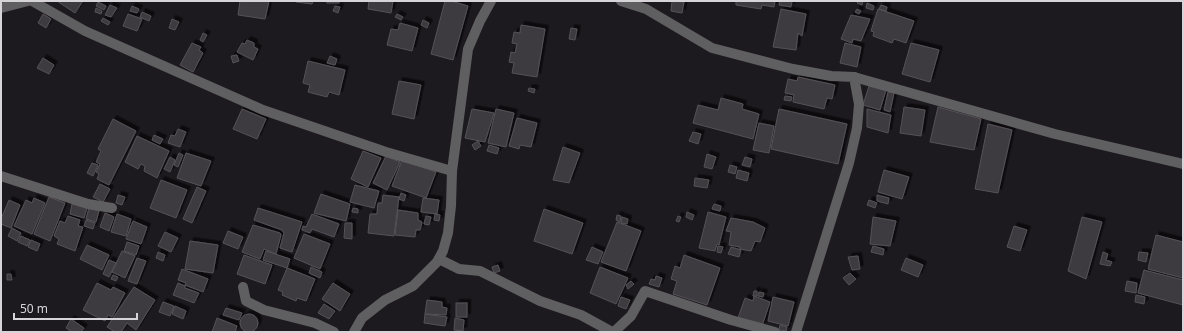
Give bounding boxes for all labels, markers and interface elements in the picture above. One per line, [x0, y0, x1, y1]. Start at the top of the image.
scale bar [14, 295, 137, 321]
text: 50 m [20, 300, 48, 317]

